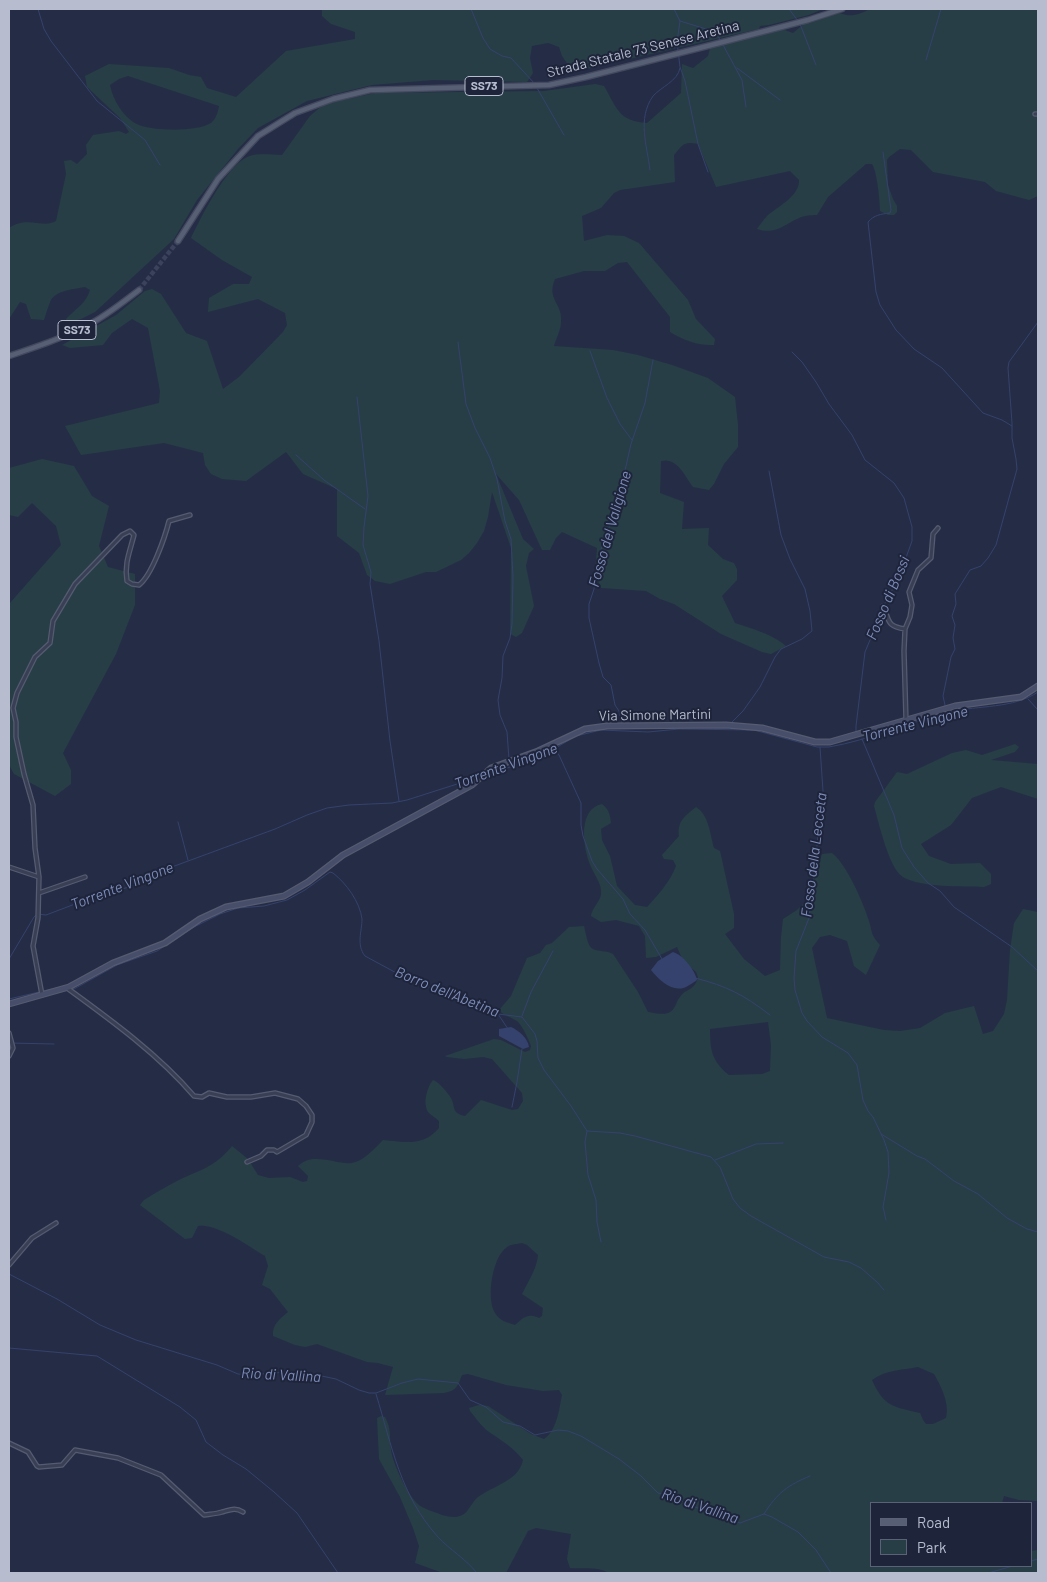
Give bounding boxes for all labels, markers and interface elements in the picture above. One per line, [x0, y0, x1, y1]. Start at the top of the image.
street label: Strada Statale 73 Senese Aretina [545, 17, 741, 81]
road number: SS73 [465, 76, 503, 95]
road number: SS73 [58, 320, 96, 340]
water label: Fosso del Valigione [585, 469, 635, 589]
water label: Fosso di Bossi [862, 553, 914, 643]
water label: Torrente Vingone [860, 702, 970, 746]
street label: Via Simone Martini [599, 706, 711, 724]
water label: Torrente Vingone [452, 739, 560, 793]
water label: Fosso della Lecceta [797, 792, 831, 918]
water label: Torrente Vingone [68, 858, 176, 914]
water label: Borro dell'Abetina [392, 963, 502, 1021]
water label: Rio di Vallina [241, 1364, 321, 1386]
water label: Rio di Vallina [659, 1484, 741, 1528]
legend [870, 1502, 1032, 1567]
text: Road [917, 1513, 950, 1531]
text: Park [917, 1538, 946, 1556]

